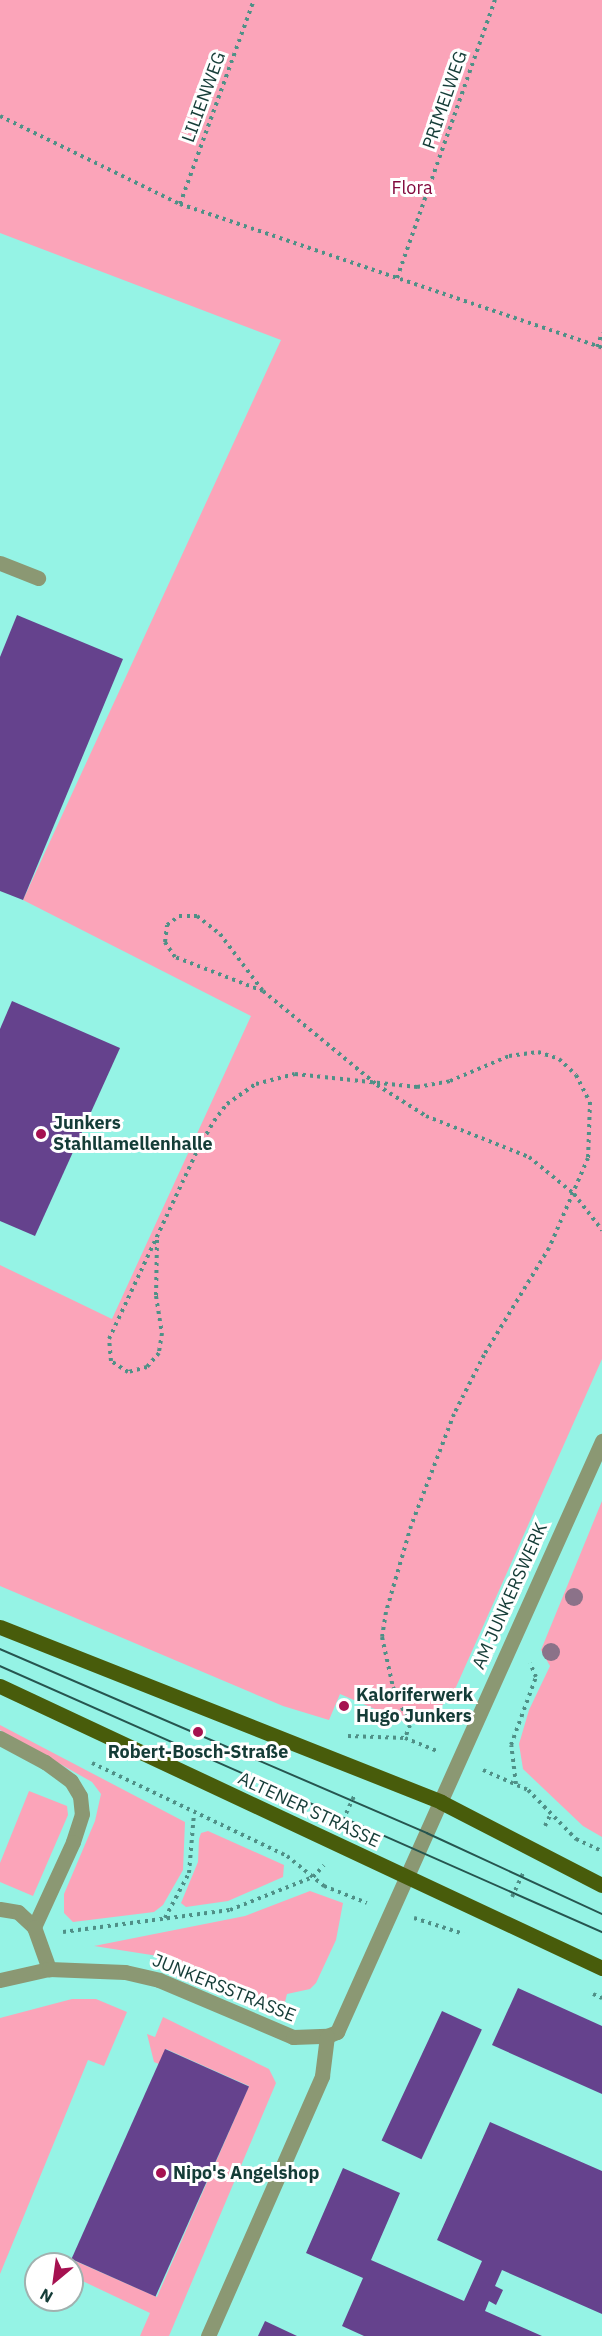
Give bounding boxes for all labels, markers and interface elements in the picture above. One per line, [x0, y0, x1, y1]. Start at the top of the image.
street label: PRIMELWEG [418, 48, 472, 152]
street label: LILIENWEG [178, 49, 230, 145]
park label: Flora [391, 177, 433, 199]
place label: Junkers Stahllamellenhalle [53, 1113, 213, 1156]
marker: Junkers Stahllamellenhalle [34, 1127, 48, 1141]
street label: AM JUNKERSWERK [468, 1519, 552, 1673]
place label: Kaloriferwerk Hugo Junkers [356, 1685, 473, 1728]
marker: Kaloriferwerk Hugo Junkers [337, 1699, 351, 1713]
marker: Robert-Bosch-Straße [191, 1725, 205, 1739]
place label: Robert-Bosch-Straße [108, 1741, 288, 1763]
street label: ALTENER STRASSE [235, 1768, 383, 1852]
street label: JUNKERSSTRASSE [149, 1949, 299, 2027]
place label: Nipo's Angelshop [173, 2162, 319, 2184]
marker: Nipo's Angelshop [154, 2166, 168, 2180]
north arrow [24, 2252, 84, 2312]
text: N [36, 2284, 56, 2308]

